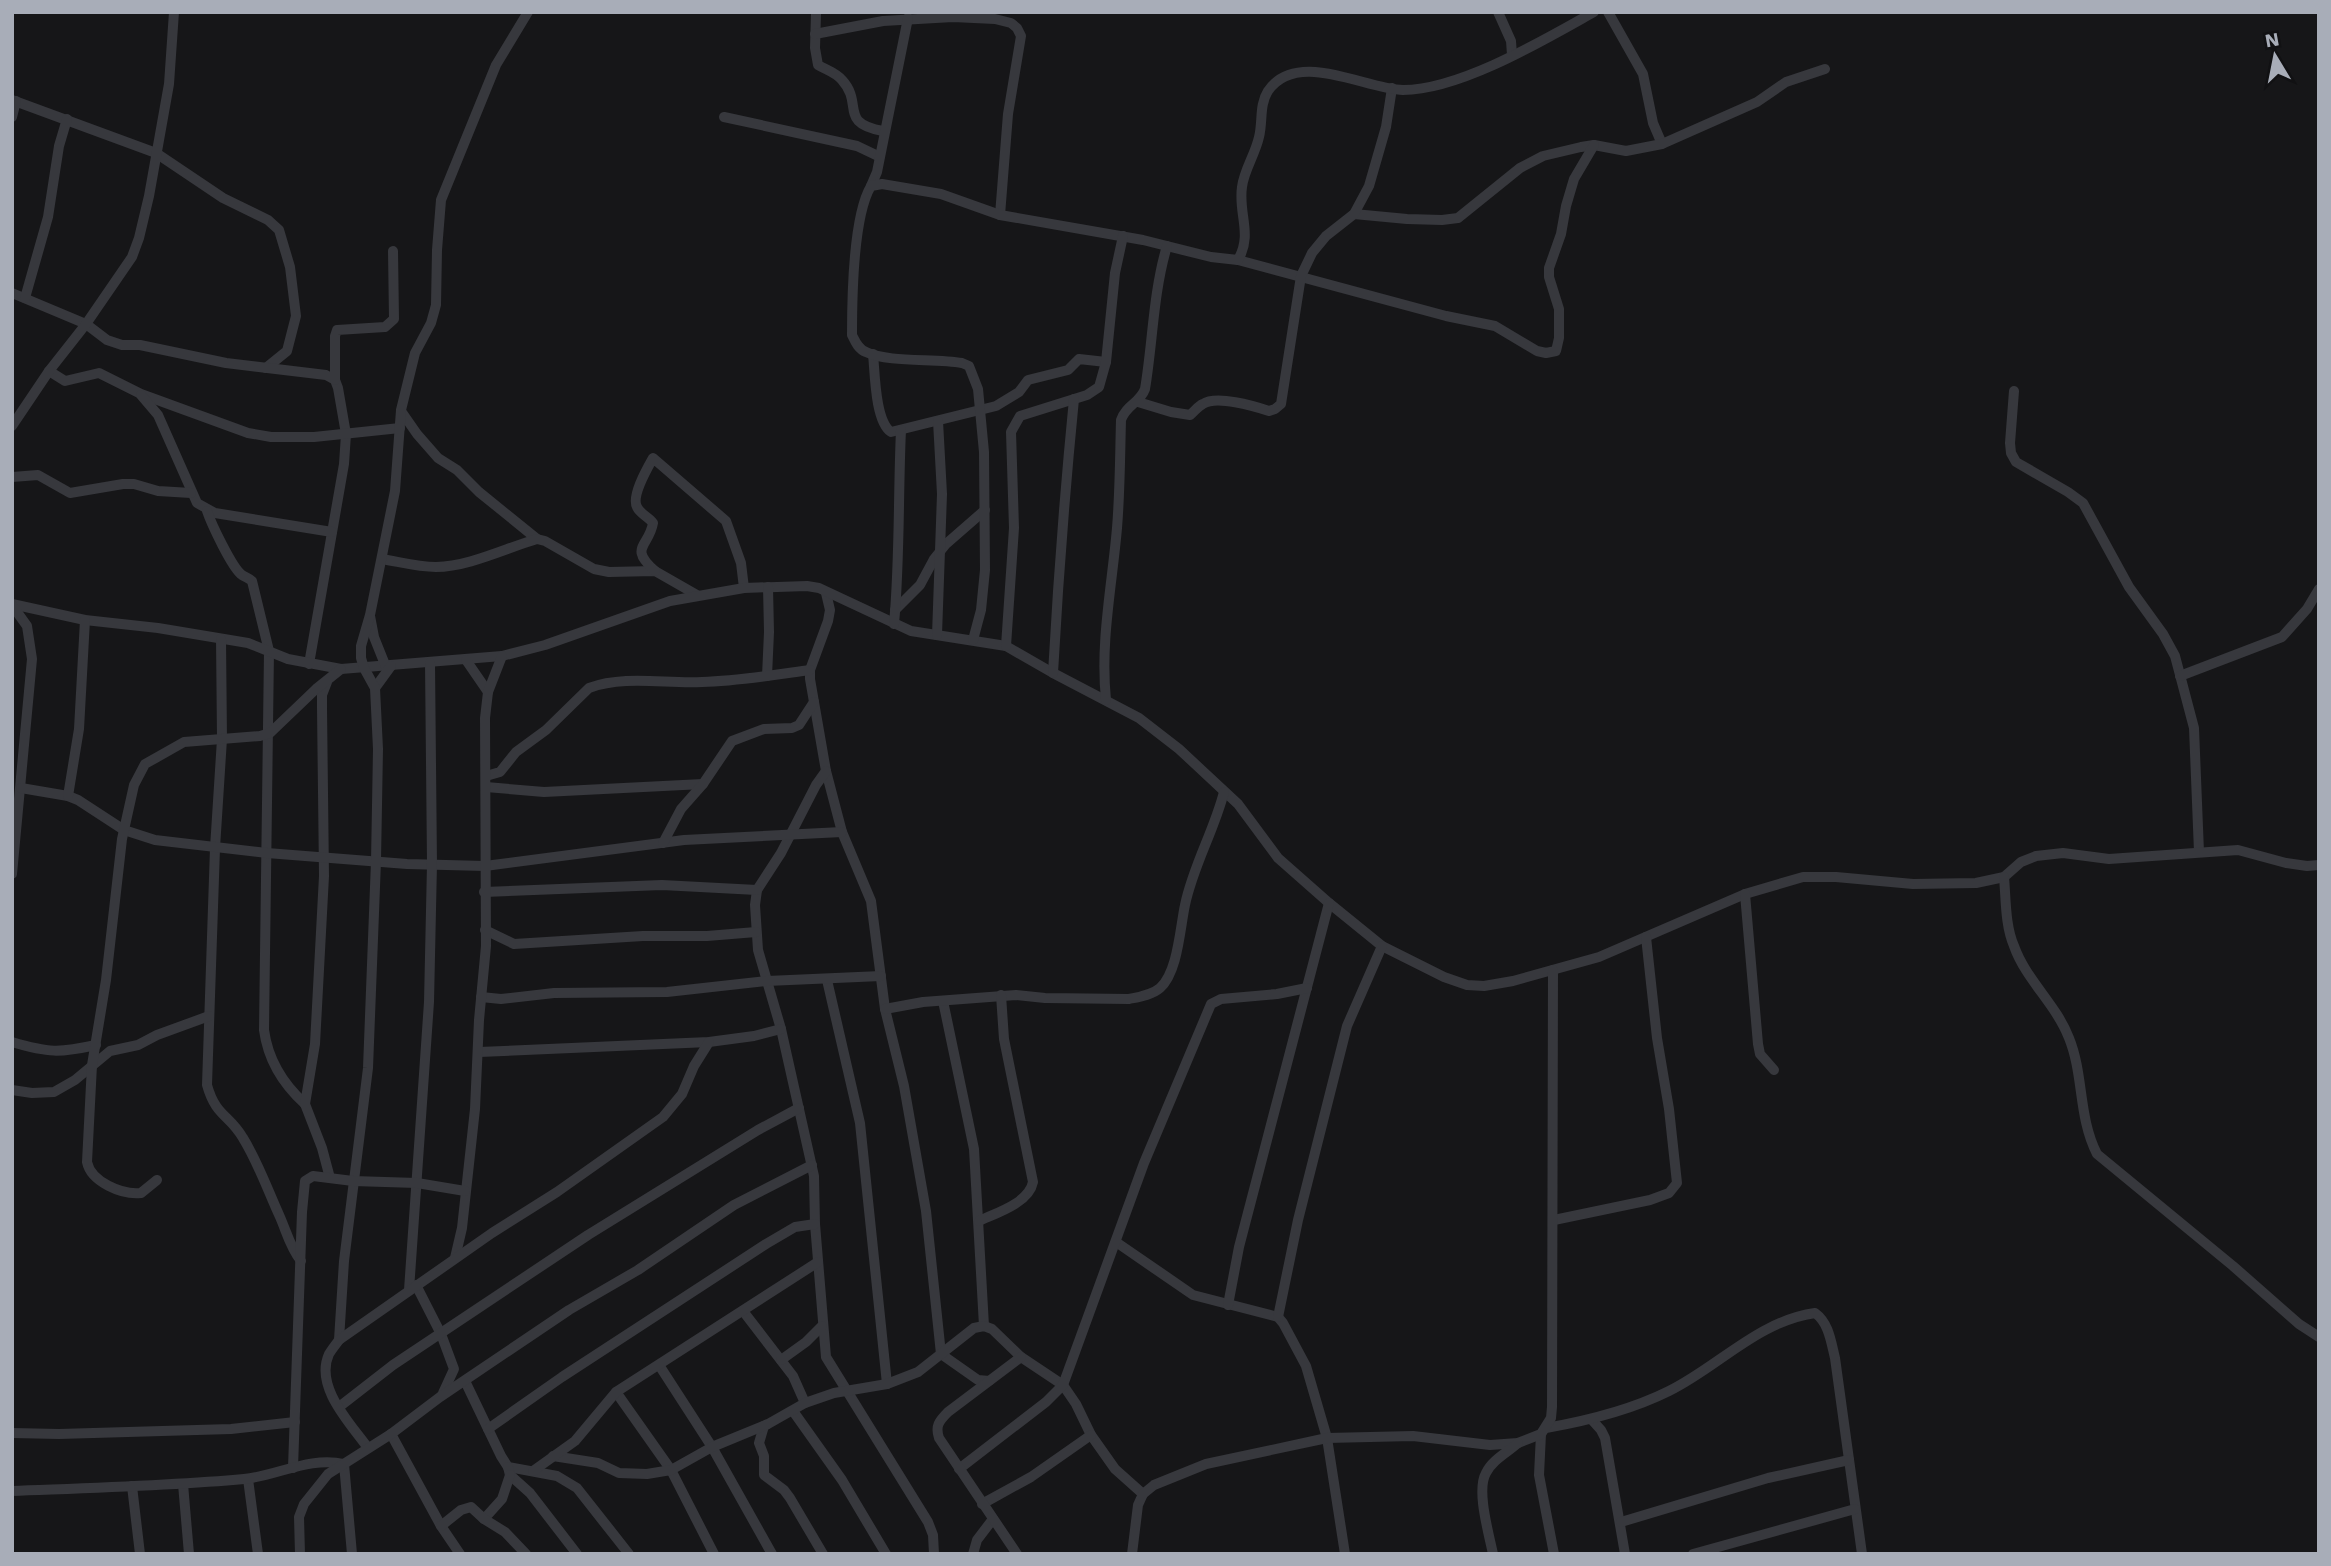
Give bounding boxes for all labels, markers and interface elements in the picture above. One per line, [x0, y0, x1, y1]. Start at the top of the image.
north arrow [2240, 21, 2310, 91]
text: N [2263, 27, 2281, 52]

